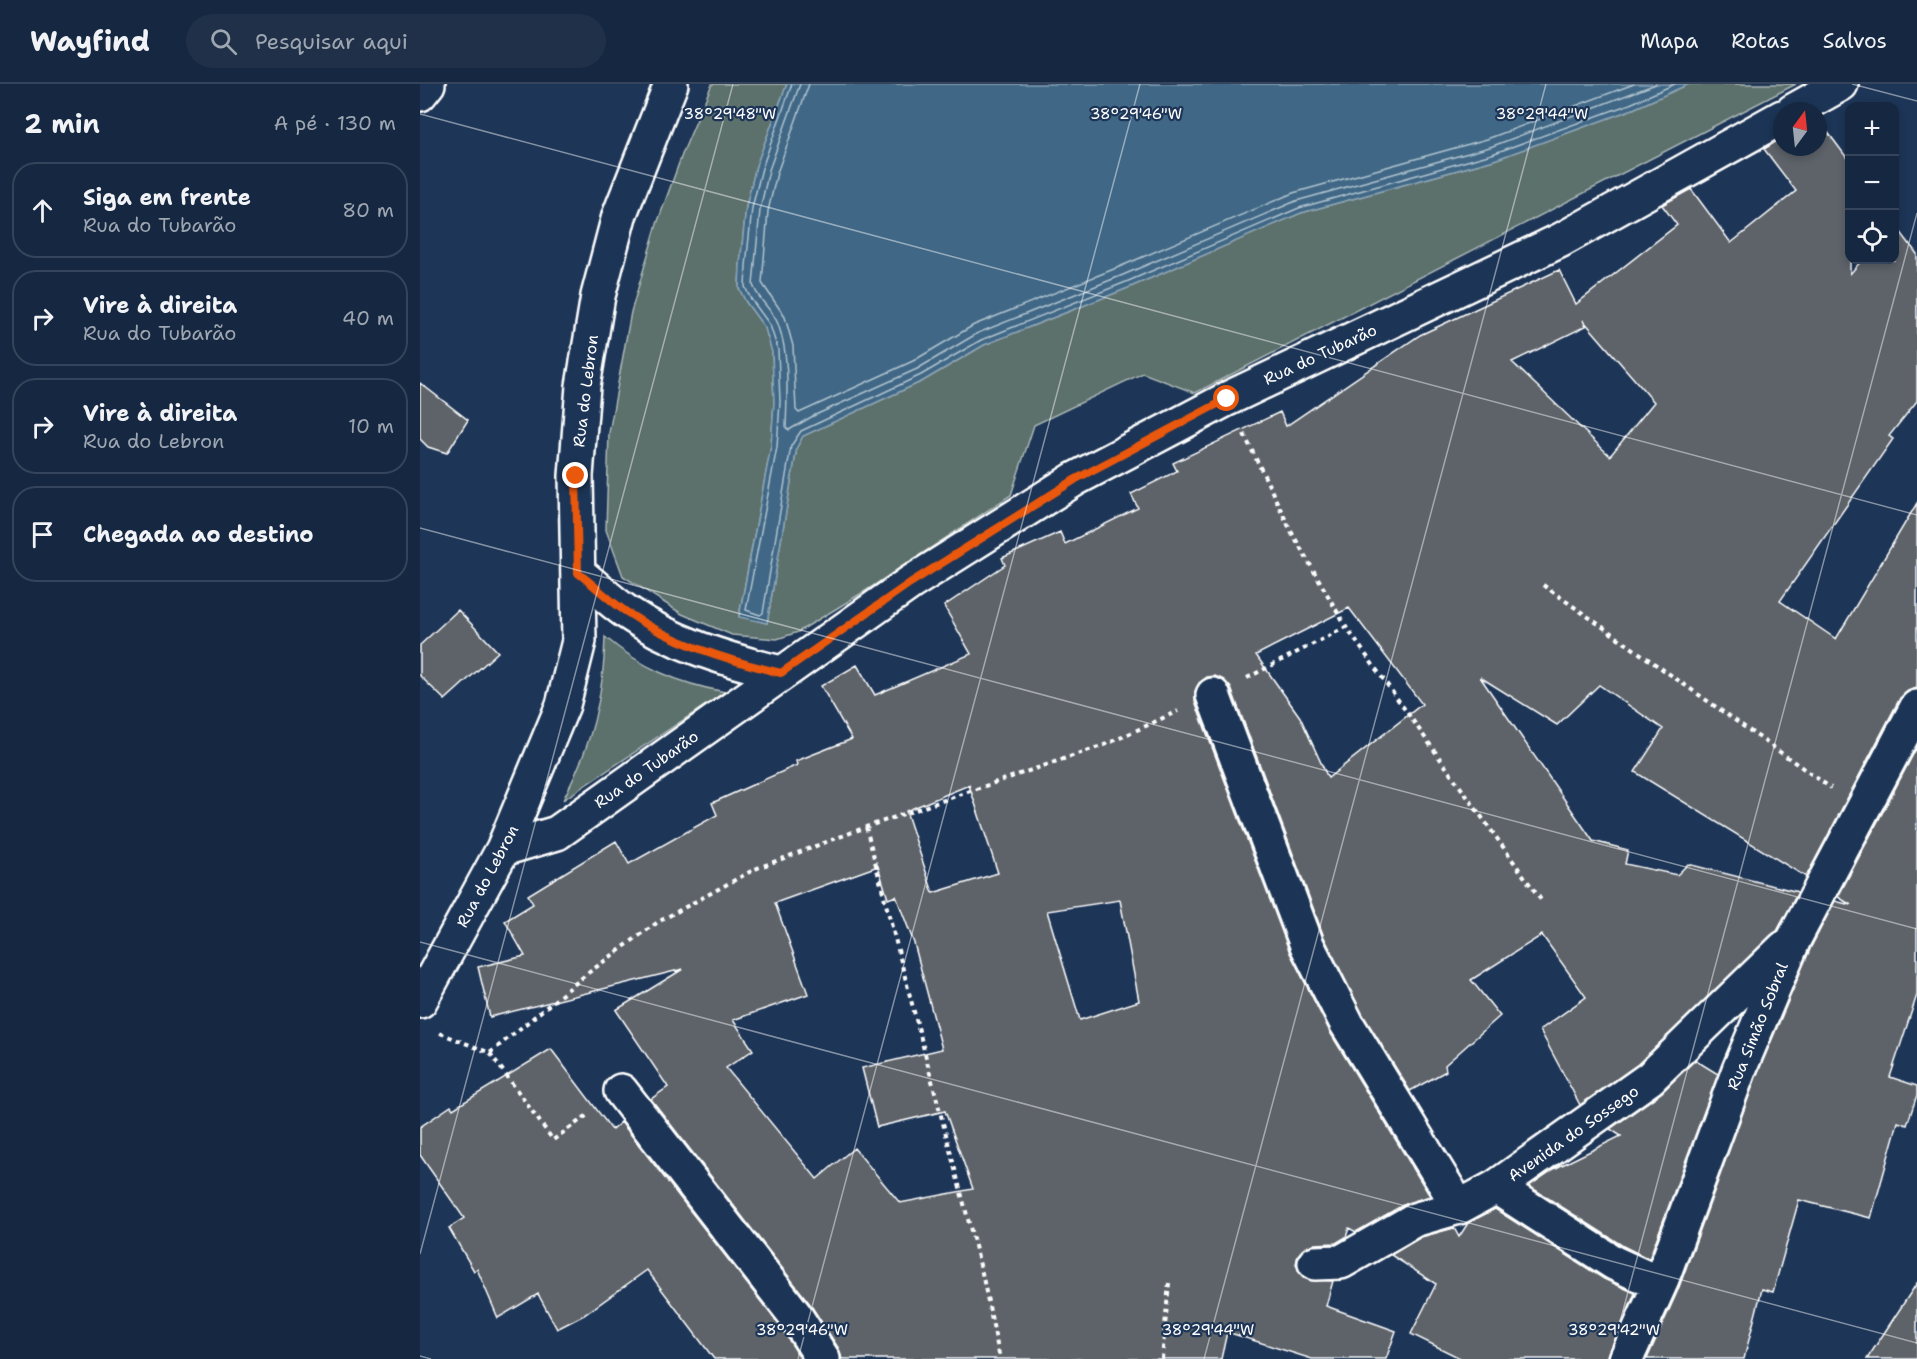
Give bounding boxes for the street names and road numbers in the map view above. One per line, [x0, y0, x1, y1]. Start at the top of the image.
street label: Rua do Tubarão [1260, 319, 1380, 390]
street label: Rua do Lebron [568, 333, 603, 448]
street label: Rua do Tubarão [590, 726, 703, 813]
street label: Rua do Lebron [452, 821, 523, 931]
street label: Rua Simão Sobral [1722, 959, 1793, 1093]
street label: Avenida do Sossego [1504, 1080, 1643, 1186]

